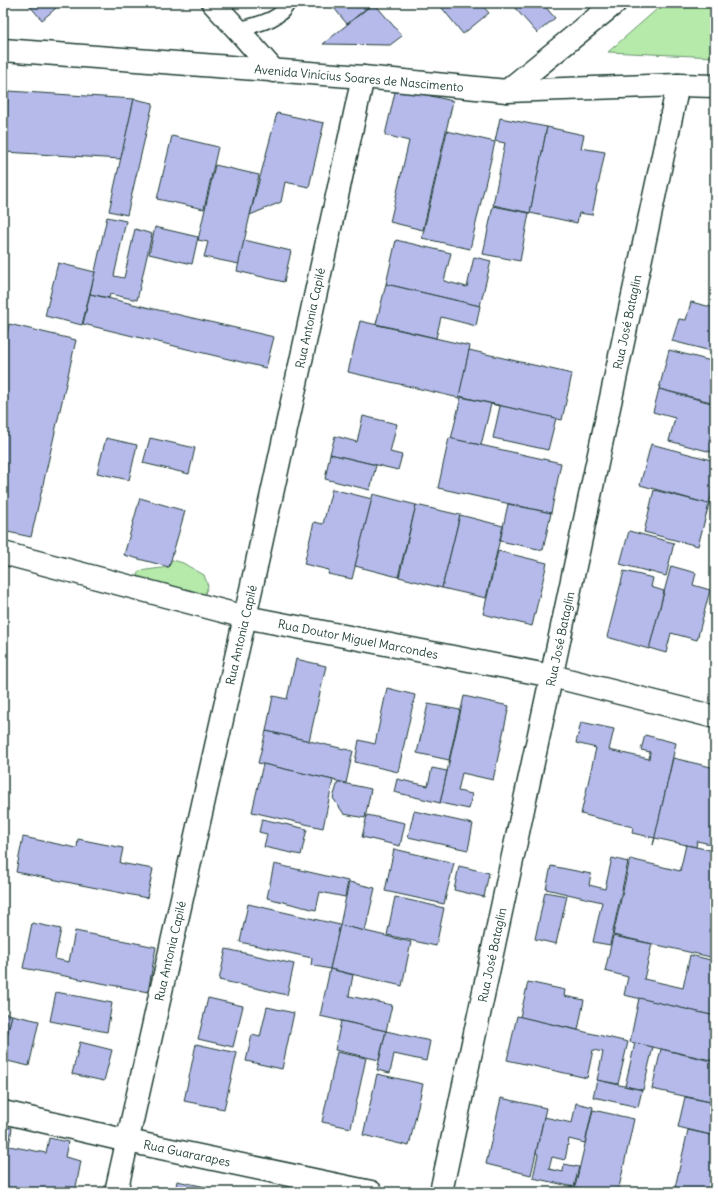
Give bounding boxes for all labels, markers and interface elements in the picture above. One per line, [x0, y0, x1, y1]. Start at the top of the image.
street label: Avenida Vinícius Soares de Nascimento [254, 61, 465, 95]
street label: Rua Antonia Capilé [292, 266, 328, 370]
street label: Rua José Bataglin [610, 273, 644, 371]
street label: Rua Antonia Capilé [222, 583, 260, 687]
street label: Rua José Bataglin [543, 590, 577, 688]
street label: Rua Doutor Miguel Marcondes [277, 616, 439, 662]
street label: Rua Antonia Capilé [151, 899, 189, 1003]
street label: Rua José Bataglin [475, 906, 509, 1004]
street label: Rua Guararapes [142, 1136, 232, 1170]

